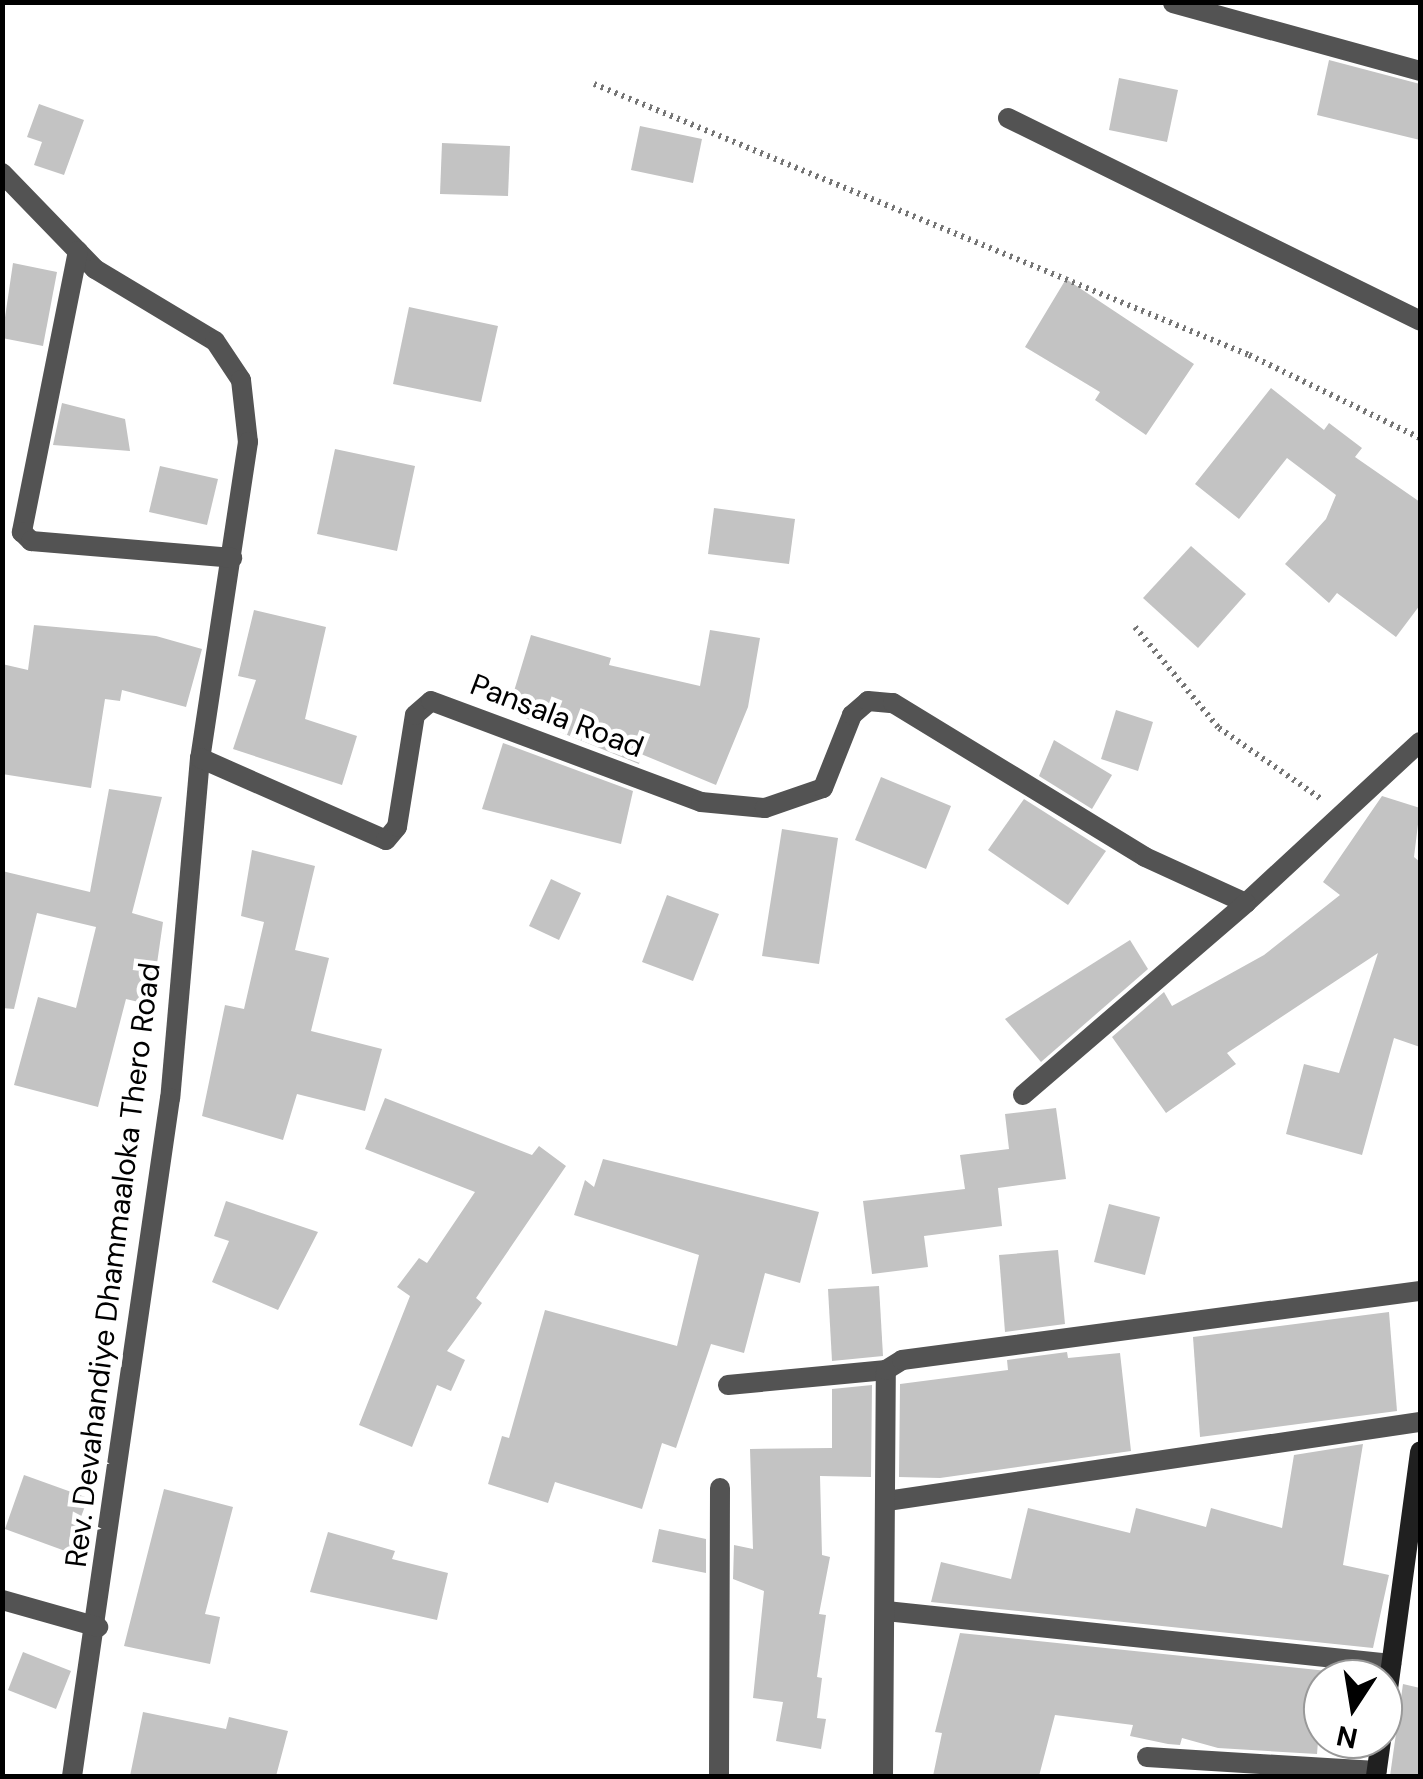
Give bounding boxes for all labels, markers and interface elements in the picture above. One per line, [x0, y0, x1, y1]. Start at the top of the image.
street label: Pansala Road [465, 667, 649, 765]
street label: Rev. Devahandiye Dhammaaloka Thero Road [58, 961, 168, 1569]
north arrow [1303, 1659, 1403, 1759]
text: N [1333, 1717, 1361, 1757]

